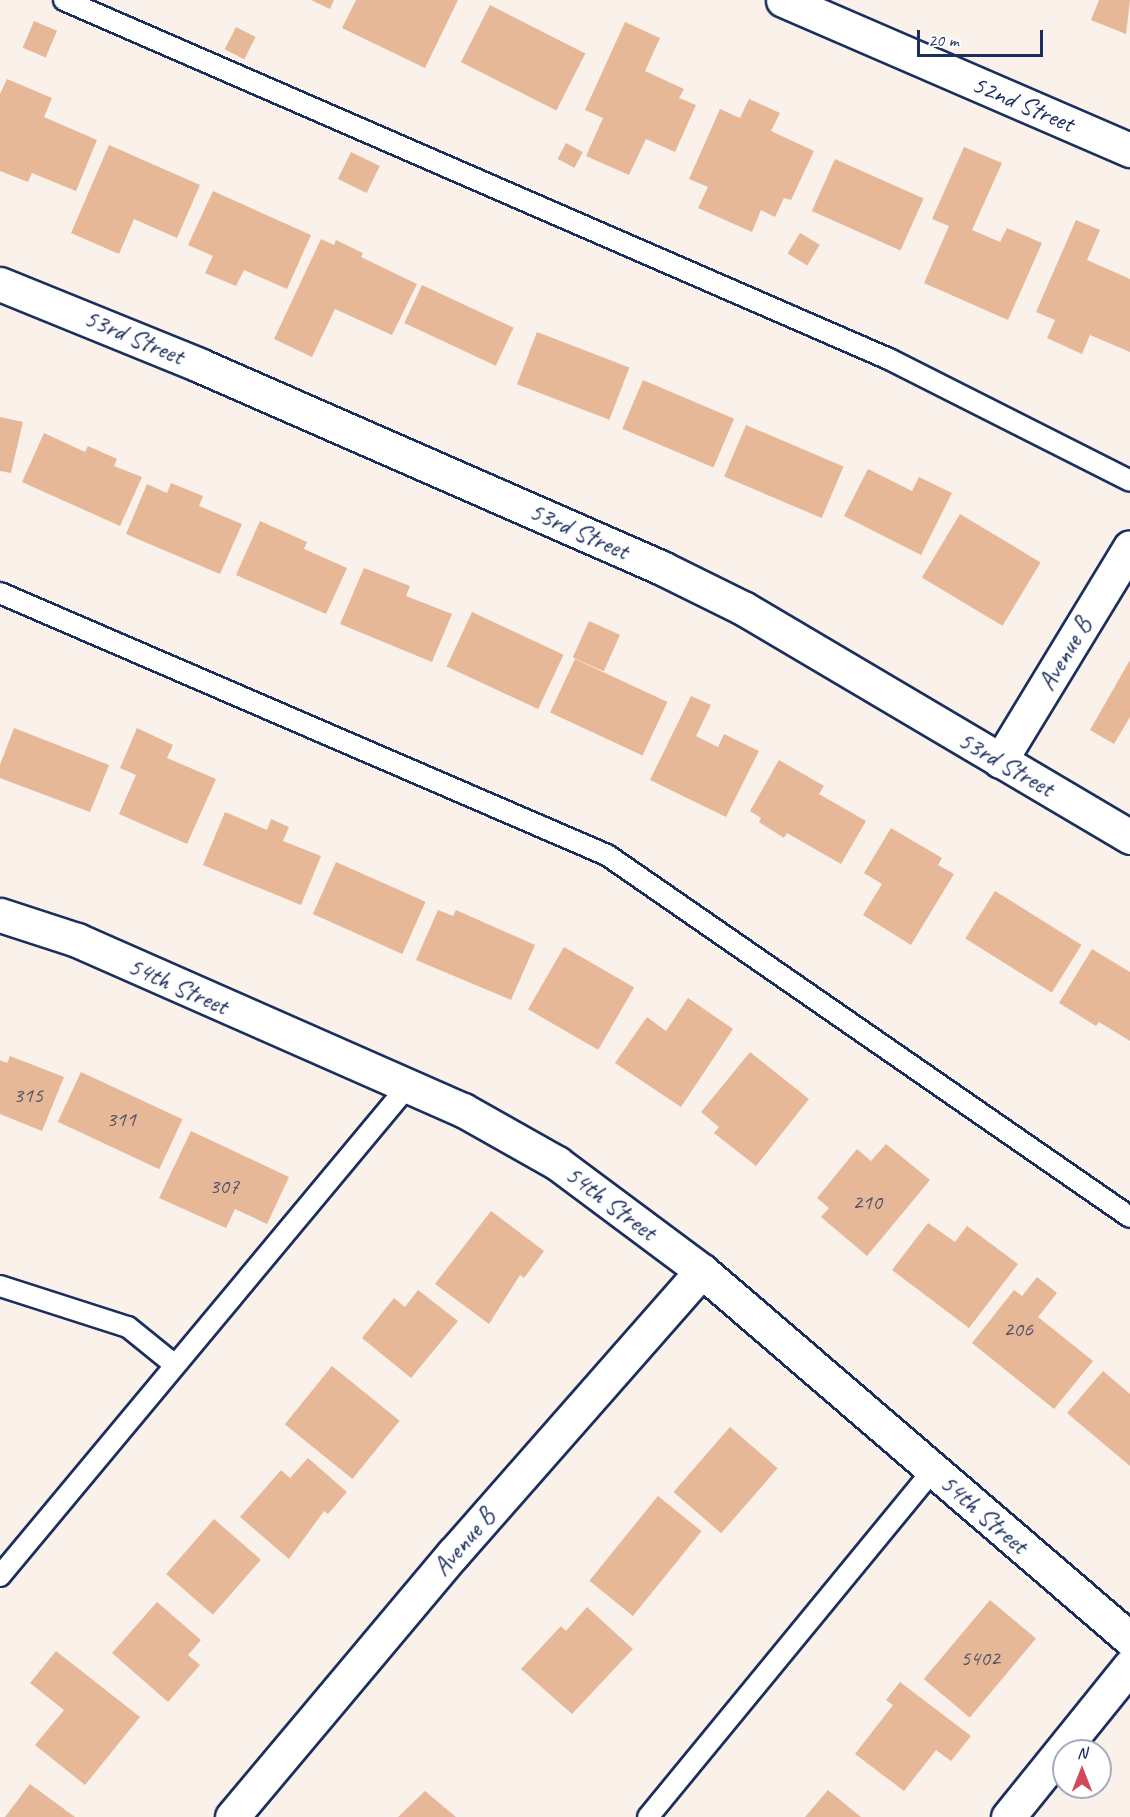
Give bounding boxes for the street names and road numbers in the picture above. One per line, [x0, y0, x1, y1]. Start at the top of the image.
street label: 52nd Street [967, 68, 1079, 140]
street label: 53rd Street [79, 302, 189, 372]
street label: 53rd Street [524, 495, 634, 567]
street label: Avenue B [1031, 612, 1099, 696]
street label: 53rd Street [952, 724, 1060, 804]
street label: 54th Street [123, 950, 233, 1022]
street label: 54th Street [559, 1158, 663, 1248]
street label: 54th Street [933, 1467, 1035, 1561]
street label: Avenue B [426, 1502, 502, 1582]

